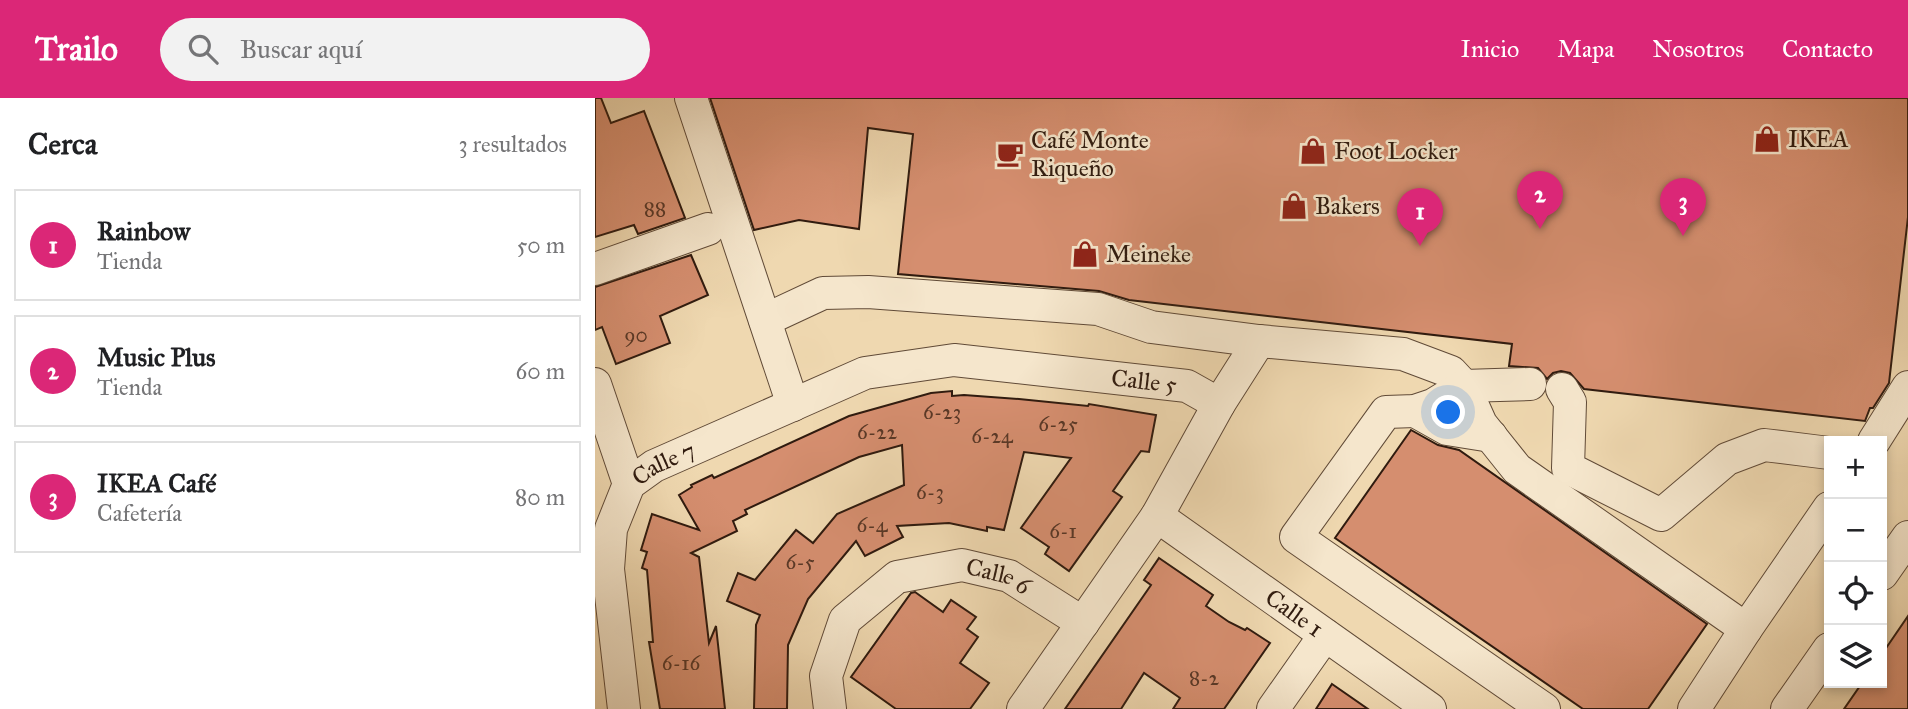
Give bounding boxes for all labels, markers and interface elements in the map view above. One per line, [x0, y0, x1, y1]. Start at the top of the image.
search box [160, 18, 650, 81]
text: Trailo [35, 29, 118, 69]
icon: search [184, 30, 222, 68]
text: Buscar aquí [240, 33, 362, 65]
text: Inicio [1461, 34, 1519, 64]
text: Mapa [1557, 34, 1614, 64]
text: Nosotros [1652, 34, 1744, 64]
text: Contacto [1782, 34, 1873, 64]
shop icon: IKEA [1752, 124, 1782, 154]
place label: IKEA [1788, 124, 1849, 154]
place label: Café Monte Riqueño [1031, 125, 1149, 183]
text: Cerca [28, 126, 97, 162]
text: 3 resultados [458, 130, 567, 158]
shop icon: Foot Locker [1298, 136, 1328, 166]
place label: Foot Locker [1334, 136, 1457, 166]
cafe icon: Café Monte Riqueño [995, 139, 1025, 169]
pin: 2 [1517, 171, 1563, 229]
pin: 3 [1660, 178, 1706, 236]
pin: 1 [1397, 188, 1443, 246]
shop icon: Bakers [1279, 191, 1309, 221]
place label: Bakers [1315, 191, 1380, 221]
house number: 88 [644, 196, 666, 222]
text: Rainbow [97, 215, 190, 247]
text: 1 [48, 231, 58, 259]
text: 50 m [517, 231, 565, 259]
shop icon: Meineke [1070, 239, 1100, 269]
place label: Meineke [1106, 239, 1191, 269]
text: Tienda [97, 247, 162, 275]
house number: 90 [624, 322, 648, 348]
text: Music Plus [97, 341, 216, 373]
text: 2 [47, 357, 59, 385]
text: 60 m [516, 357, 565, 385]
street label: Calle 5 [1110, 363, 1178, 400]
text: Tienda [97, 373, 162, 401]
your location [1431, 395, 1465, 429]
house number: 6-23 [923, 399, 961, 425]
house number: 6-25 [1038, 411, 1078, 437]
house number: 6-22 [857, 419, 898, 445]
house number: 6-24 [971, 423, 1014, 449]
street label: Calle 7 [626, 435, 700, 492]
map controls [1824, 436, 1887, 688]
button: + [1824, 436, 1887, 499]
text: IKEA Café [97, 467, 216, 499]
house number: 6-3 [916, 479, 944, 505]
text: 3 [48, 483, 58, 511]
text: 80 m [515, 483, 565, 511]
text: Cafetería [97, 499, 182, 527]
button: − [1824, 499, 1887, 562]
house number: 6-4 [856, 512, 889, 538]
house number: 6-1 [1049, 518, 1077, 544]
house number: 6-5 [785, 549, 815, 575]
street label: Calle 6 [963, 551, 1037, 601]
button: locate [1824, 562, 1887, 625]
street label: Calle 1 [1259, 582, 1329, 644]
button: layers [1824, 625, 1887, 688]
house number: 6-16 [662, 650, 701, 676]
house number: 8-2 [1189, 665, 1220, 691]

